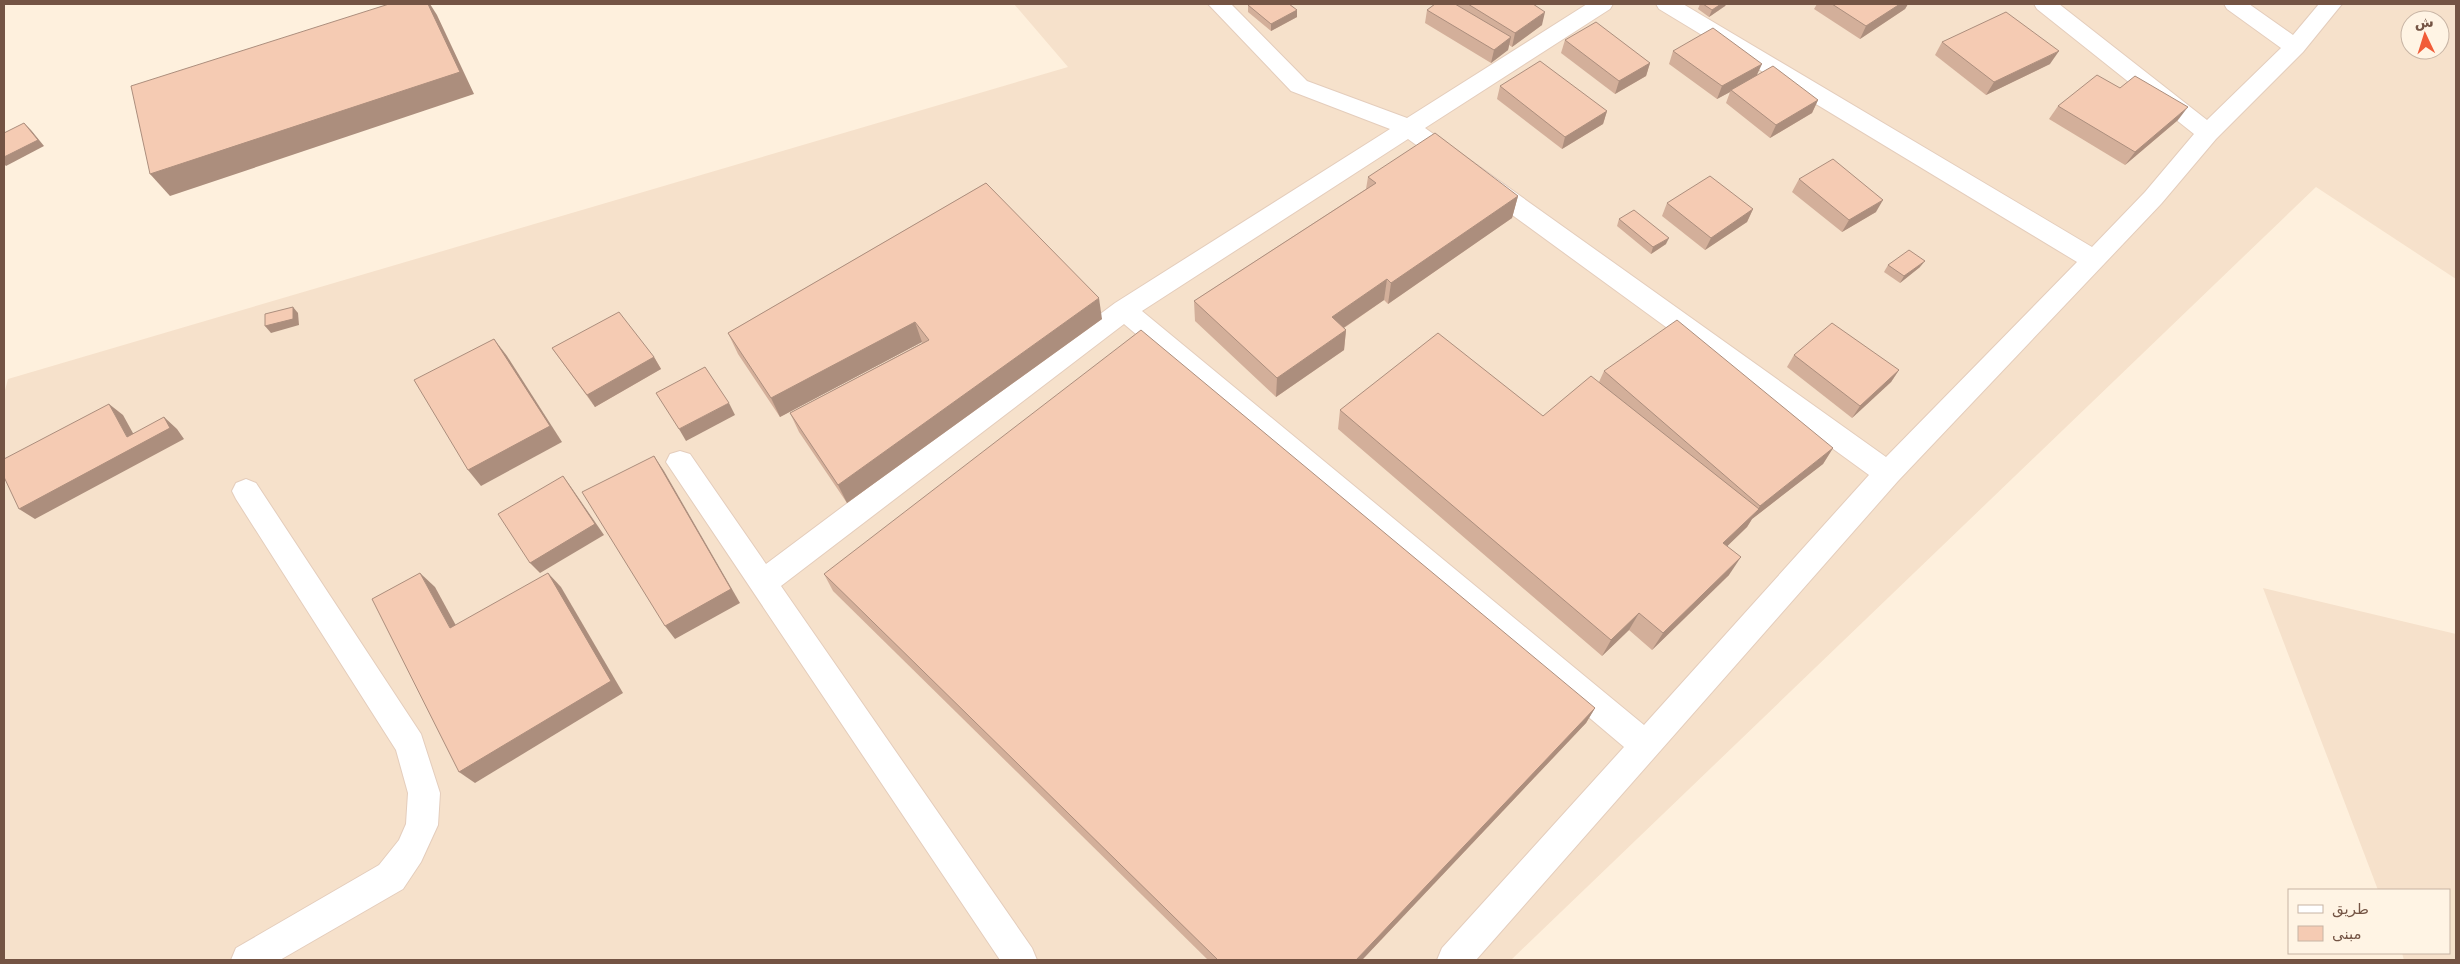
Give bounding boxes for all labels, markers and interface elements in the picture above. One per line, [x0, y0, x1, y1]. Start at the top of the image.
north arrow [2400, 10, 2450, 60]
text: ش [2414, 13, 2434, 31]
legend [2288, 889, 2450, 954]
text: طريق [2332, 900, 2369, 918]
text: مبنى [2332, 925, 2362, 943]

